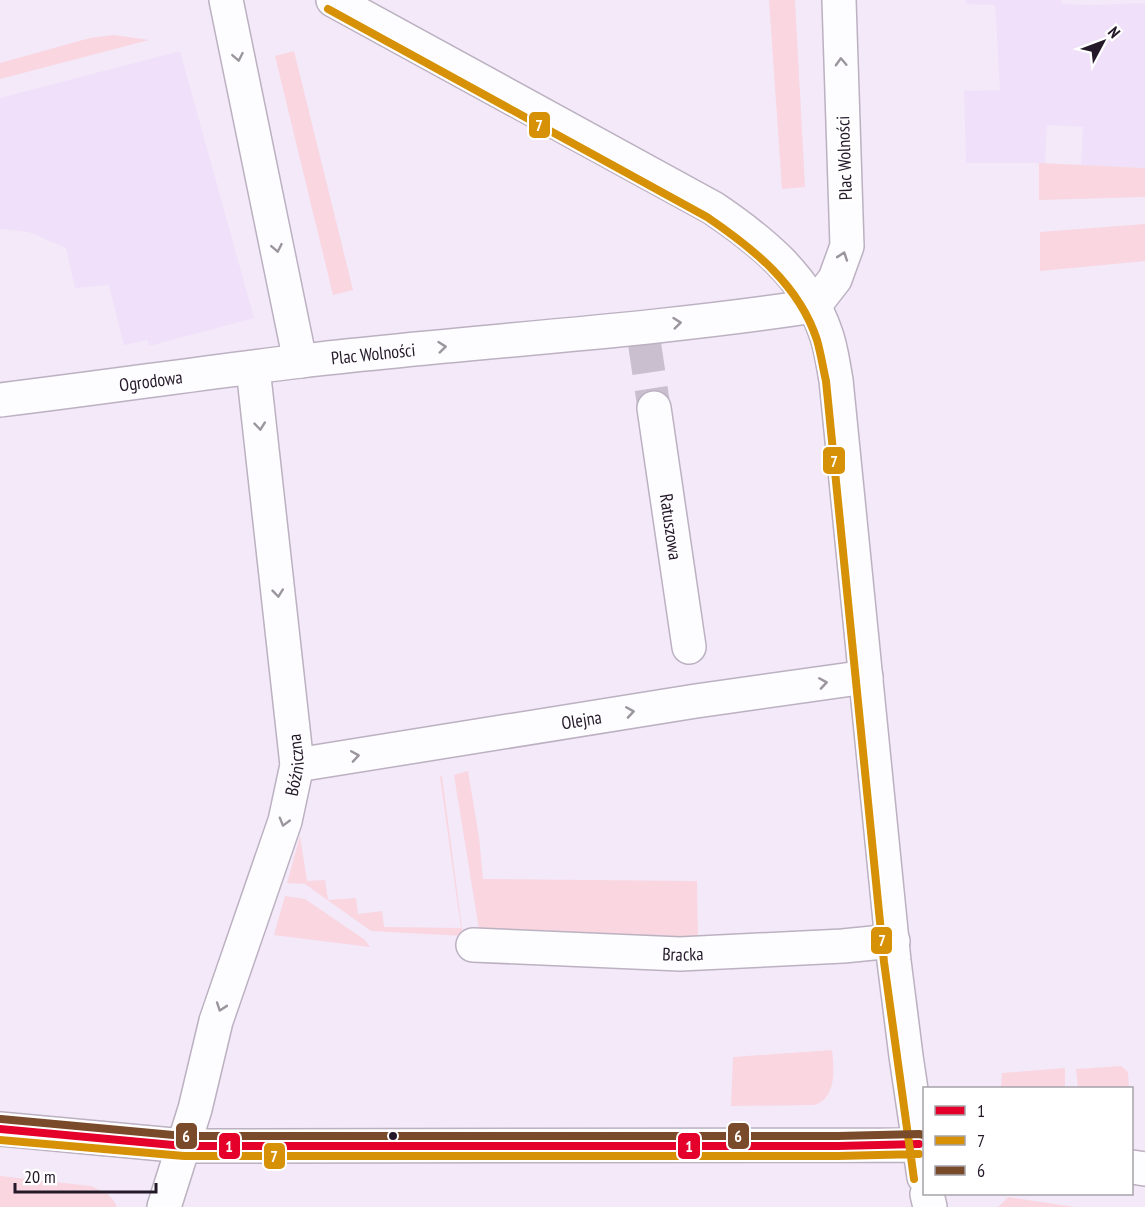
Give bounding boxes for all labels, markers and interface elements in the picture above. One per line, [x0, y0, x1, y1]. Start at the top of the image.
north arrow [1073, 12, 1133, 72]
text: N [1104, 22, 1125, 42]
one-way arrow [231, 52, 244, 62]
one-way arrow [835, 58, 847, 67]
line badge: 7 [528, 111, 551, 139]
text: 7 [535, 115, 543, 135]
street label: Plac Wolności [831, 115, 857, 201]
one-way arrow [270, 243, 283, 253]
one-way arrow [836, 251, 848, 262]
one-way arrow [673, 317, 682, 330]
street label: Plac Wolności [330, 338, 416, 369]
one-way arrow [437, 341, 446, 354]
street label: Ogrodowa [118, 365, 184, 396]
one-way arrow [253, 421, 266, 431]
line badge: 7 [822, 446, 846, 475]
text: 7 [830, 451, 838, 471]
street label: Ratuszowa [655, 492, 688, 561]
one-way arrow [271, 589, 284, 598]
one-way arrow [819, 678, 828, 690]
street label: Olejna [560, 705, 603, 734]
one-way arrow [626, 706, 635, 718]
street label: Bóźniczna [279, 733, 309, 798]
one-way arrow [350, 750, 360, 763]
one-way arrow [279, 817, 291, 827]
line badge: 7 [870, 926, 893, 955]
text: 7 [878, 930, 886, 950]
street label: Bracka [662, 941, 704, 966]
one-way arrow [215, 1001, 228, 1012]
legend [923, 1087, 1133, 1195]
text: 1 [977, 1099, 985, 1122]
line badge: 6 [175, 1122, 198, 1150]
line badge: 6 [727, 1122, 750, 1150]
text: 6 [182, 1126, 190, 1146]
text: 6 [734, 1126, 742, 1146]
text: 7 [977, 1129, 985, 1152]
unlabelled marker [387, 1130, 399, 1142]
line badge: 1 [218, 1132, 241, 1160]
line badge: 1 [677, 1132, 701, 1160]
text: 1 [225, 1136, 233, 1156]
text: 1 [685, 1136, 693, 1156]
line badge: 7 [263, 1142, 286, 1170]
text: 7 [270, 1146, 278, 1166]
scale bar [15, 1156, 156, 1194]
text: 6 [977, 1159, 985, 1182]
text: 20 m [24, 1165, 56, 1188]

